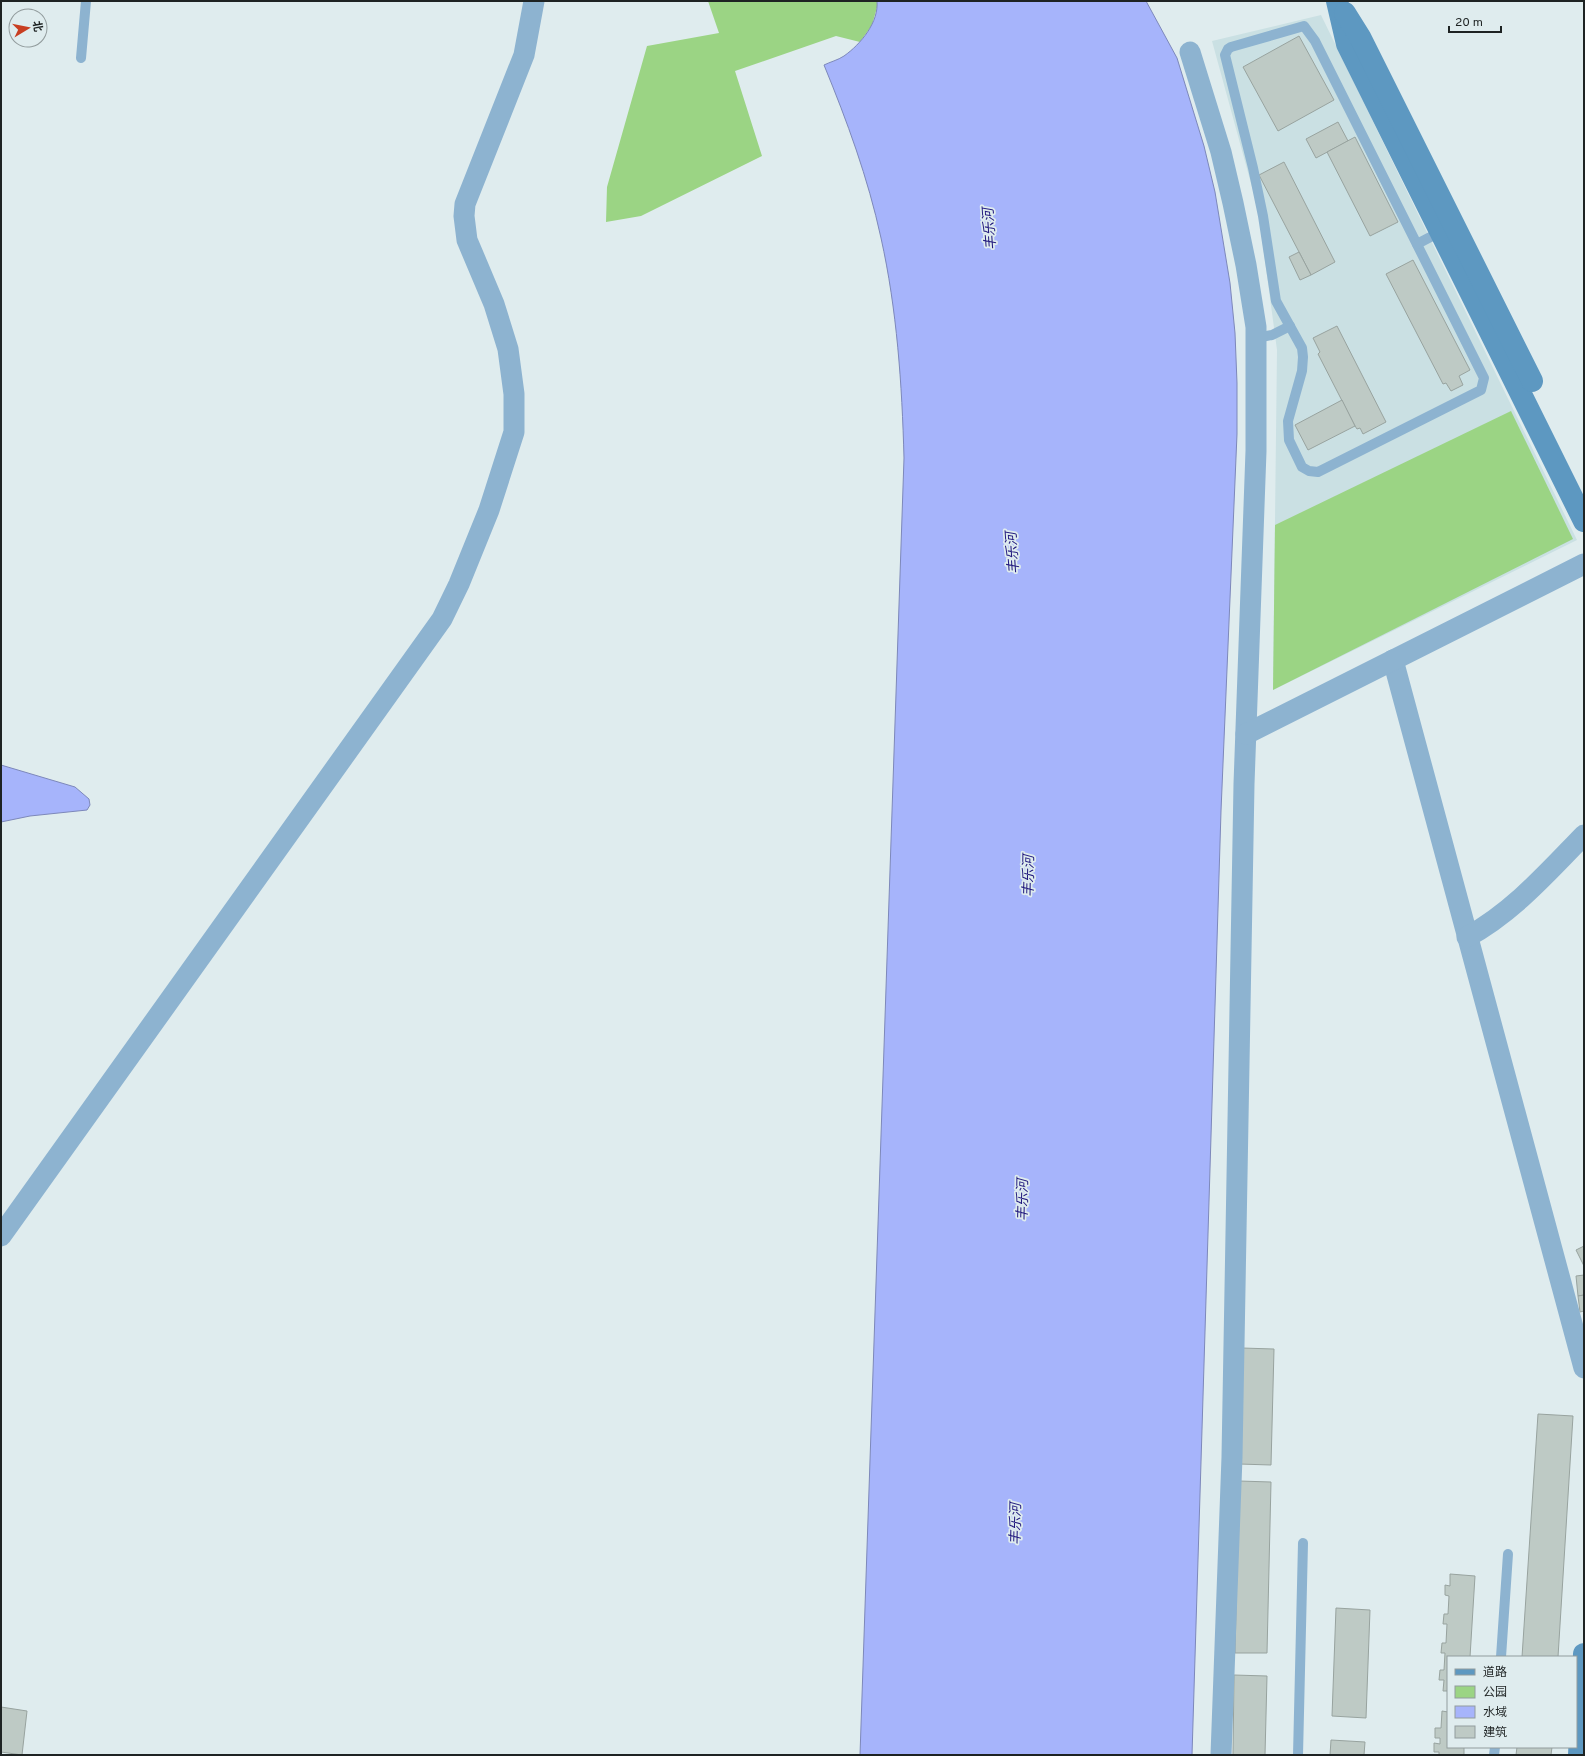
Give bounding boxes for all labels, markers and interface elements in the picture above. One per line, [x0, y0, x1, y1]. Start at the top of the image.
north arrow [8, 8, 48, 48]
scale bar [1449, 8, 1501, 34]
text: 20 m [1455, 15, 1483, 31]
text: 北 [29, 20, 45, 33]
water label: 丰乐河 [980, 204, 1000, 250]
water label: 丰乐河 [1003, 528, 1023, 574]
water label: 丰乐河 [1021, 852, 1038, 897]
water label: 丰乐河 [1015, 1176, 1032, 1221]
water label: 丰乐河 [1008, 1500, 1025, 1545]
legend [1447, 1656, 1577, 1748]
text: 道路 [1483, 1665, 1507, 1681]
text: 公园 [1483, 1685, 1507, 1701]
text: 水域 [1483, 1705, 1507, 1721]
text: 建筑 [1483, 1725, 1507, 1741]

